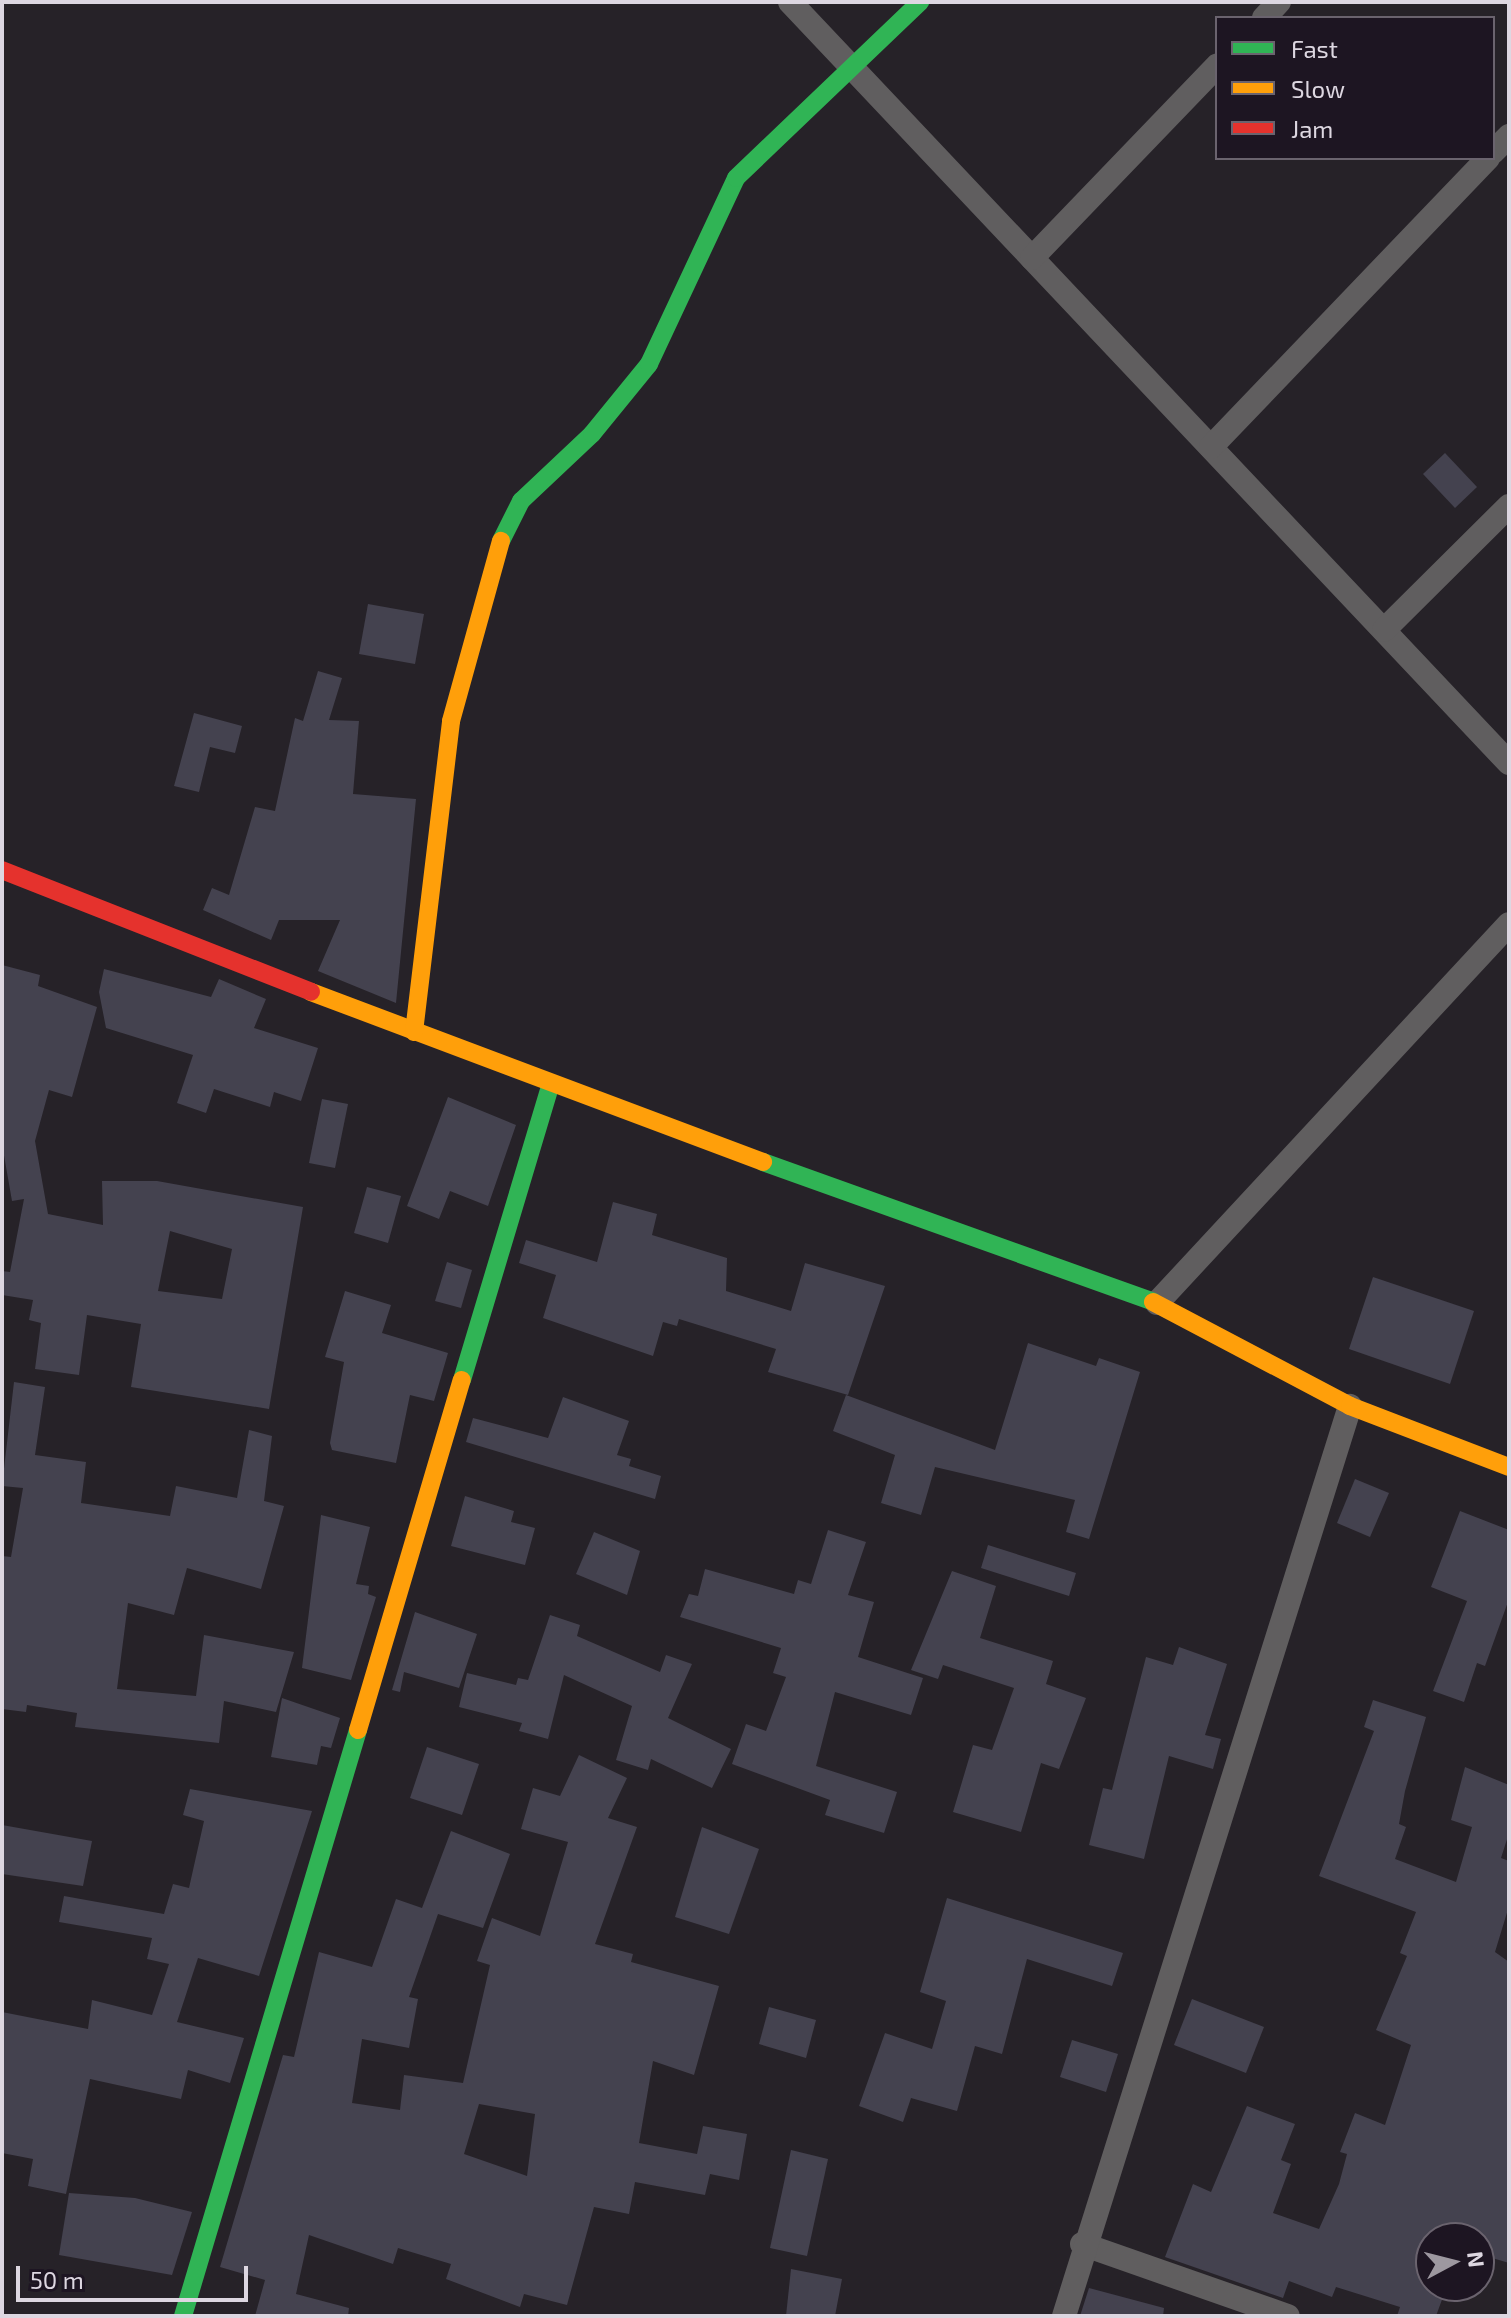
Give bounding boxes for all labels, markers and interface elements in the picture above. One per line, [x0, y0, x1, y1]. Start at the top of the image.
legend [1215, 16, 1495, 160]
text: Fast [1291, 34, 1338, 63]
text: Slow [1291, 74, 1345, 103]
text: Jam [1291, 114, 1333, 143]
north arrow [1415, 2222, 1495, 2302]
scale bar [20, 2250, 252, 2300]
text: N [1463, 2250, 1491, 2269]
text: 50 m [30, 2265, 84, 2294]

